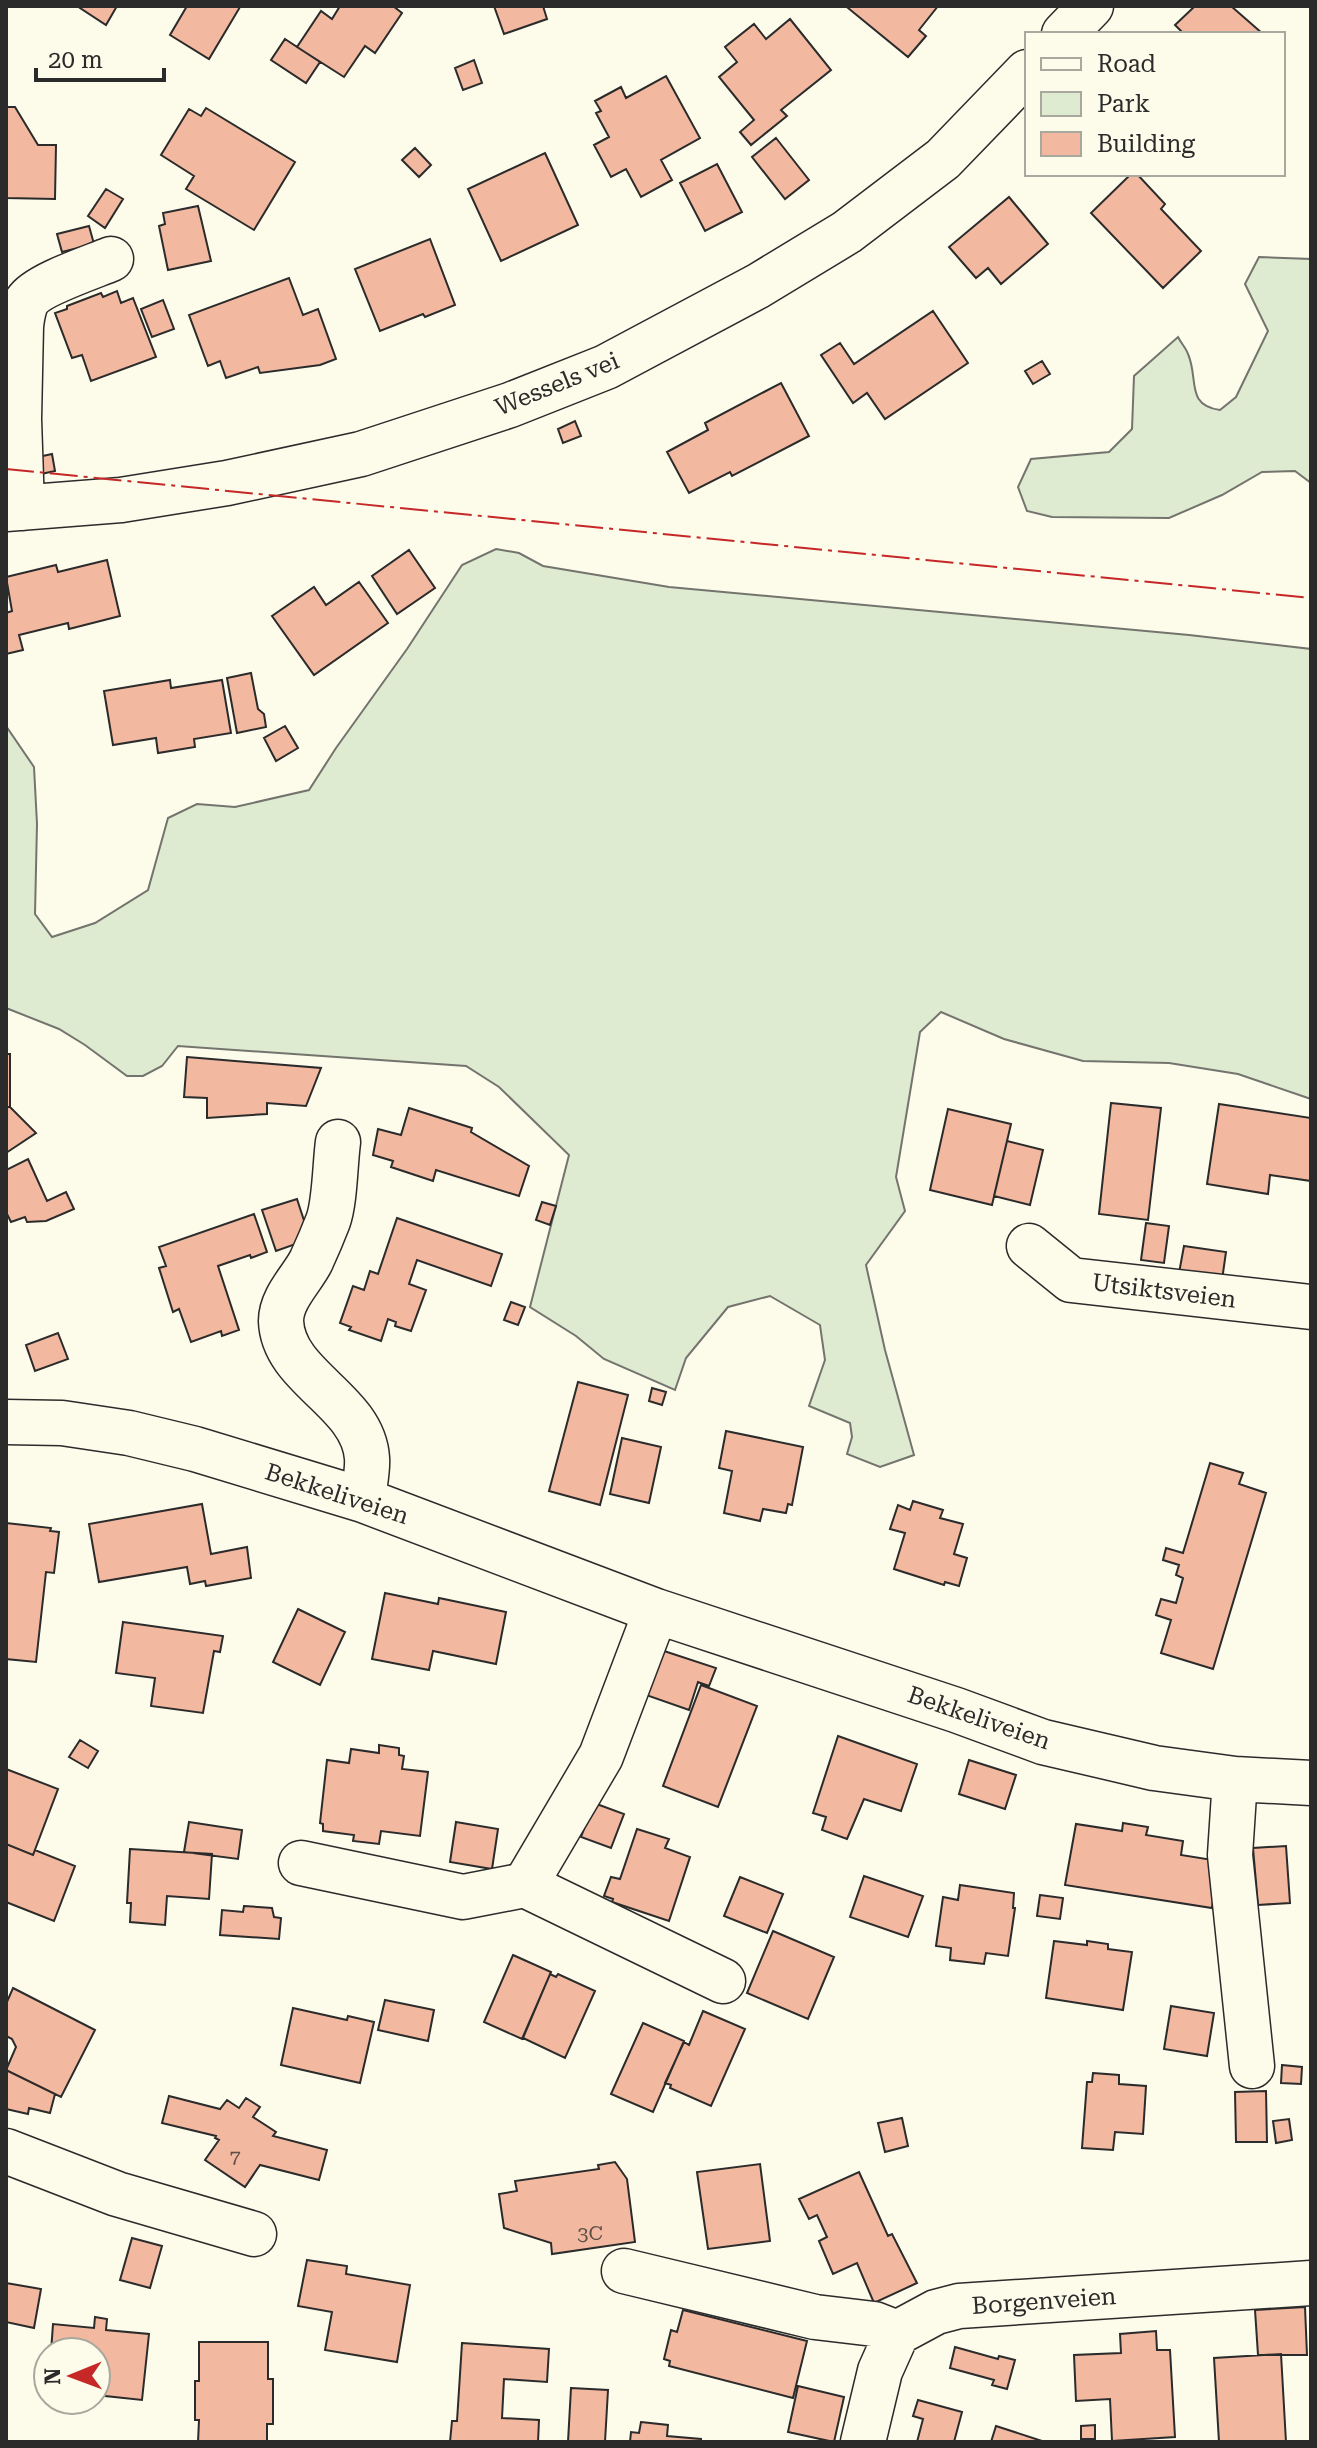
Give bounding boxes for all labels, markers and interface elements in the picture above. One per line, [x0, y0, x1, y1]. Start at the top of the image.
scale bar [36, 32, 164, 82]
legend [1025, 32, 1285, 176]
text: 20 m [48, 46, 103, 74]
text: Road [1097, 50, 1156, 78]
text: Park [1097, 90, 1150, 118]
text: Building [1097, 130, 1195, 158]
street label: Wessels vei [491, 346, 623, 422]
street label: Utsiktsveien [1090, 1268, 1238, 1314]
street label: Bekkeliveien [262, 1458, 412, 1530]
street label: Bekkeliveien [904, 1680, 1054, 1756]
house number: 7 [229, 2145, 241, 2169]
house number: 3C [577, 2221, 603, 2245]
street label: Borgenveien [971, 2282, 1117, 2320]
north arrow [32, 2336, 112, 2416]
text: N [40, 2368, 65, 2385]

